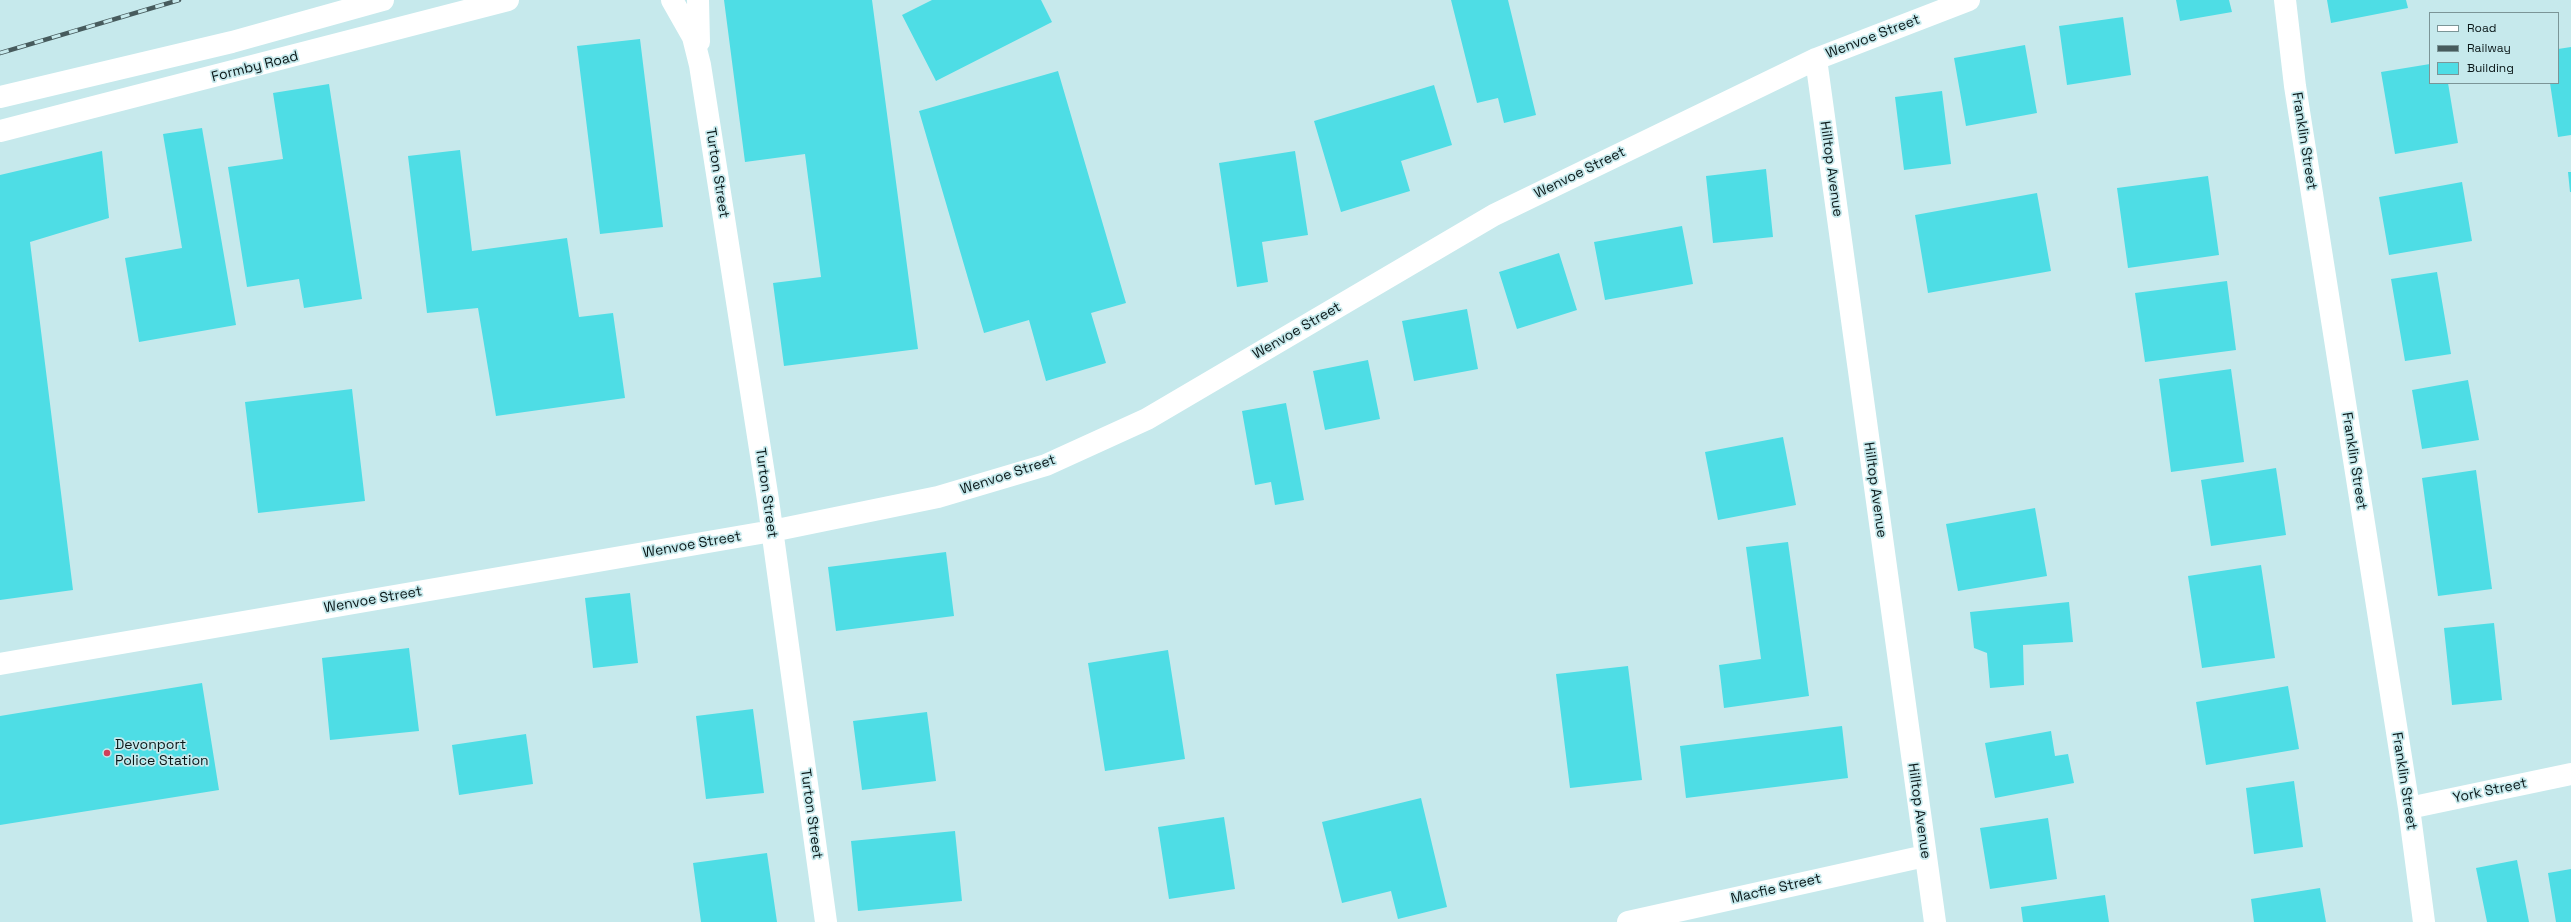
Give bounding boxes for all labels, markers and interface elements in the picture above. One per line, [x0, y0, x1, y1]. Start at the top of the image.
street label: Wenvoe Street [1824, 11, 1922, 63]
legend [2429, 12, 2559, 84]
text: Road [2467, 20, 2496, 36]
text: Railway [2467, 40, 2511, 56]
street label: Formby Road [210, 48, 300, 86]
text: Building [2467, 60, 2514, 76]
street label: Franklin Street [2288, 91, 2320, 191]
street label: Hilltop Avenue [1816, 120, 1846, 218]
street label: Turton Street [702, 127, 732, 219]
street label: Wenvoe Street [1532, 144, 1628, 202]
street label: Wenvoe Street [1250, 299, 1344, 363]
street label: Franklin Street [2338, 411, 2370, 511]
street label: Hilltop Avenue [1860, 441, 1890, 539]
street label: Turton Street [751, 447, 781, 539]
street label: Wenvoe Street [958, 452, 1058, 498]
street label: Wenvoe Street [642, 528, 742, 562]
street label: Wenvoe Street [323, 583, 423, 617]
street label: Franklin Street [2388, 731, 2420, 831]
place label: Devonport Police Station [115, 737, 209, 770]
marker: Devonport Police Station [102, 748, 112, 758]
street label: Hilltop Avenue [1904, 762, 1934, 860]
street label: Turton Street [796, 768, 826, 860]
street label: York Street [2451, 775, 2529, 807]
street label: Macfie Street [1729, 870, 1823, 908]

